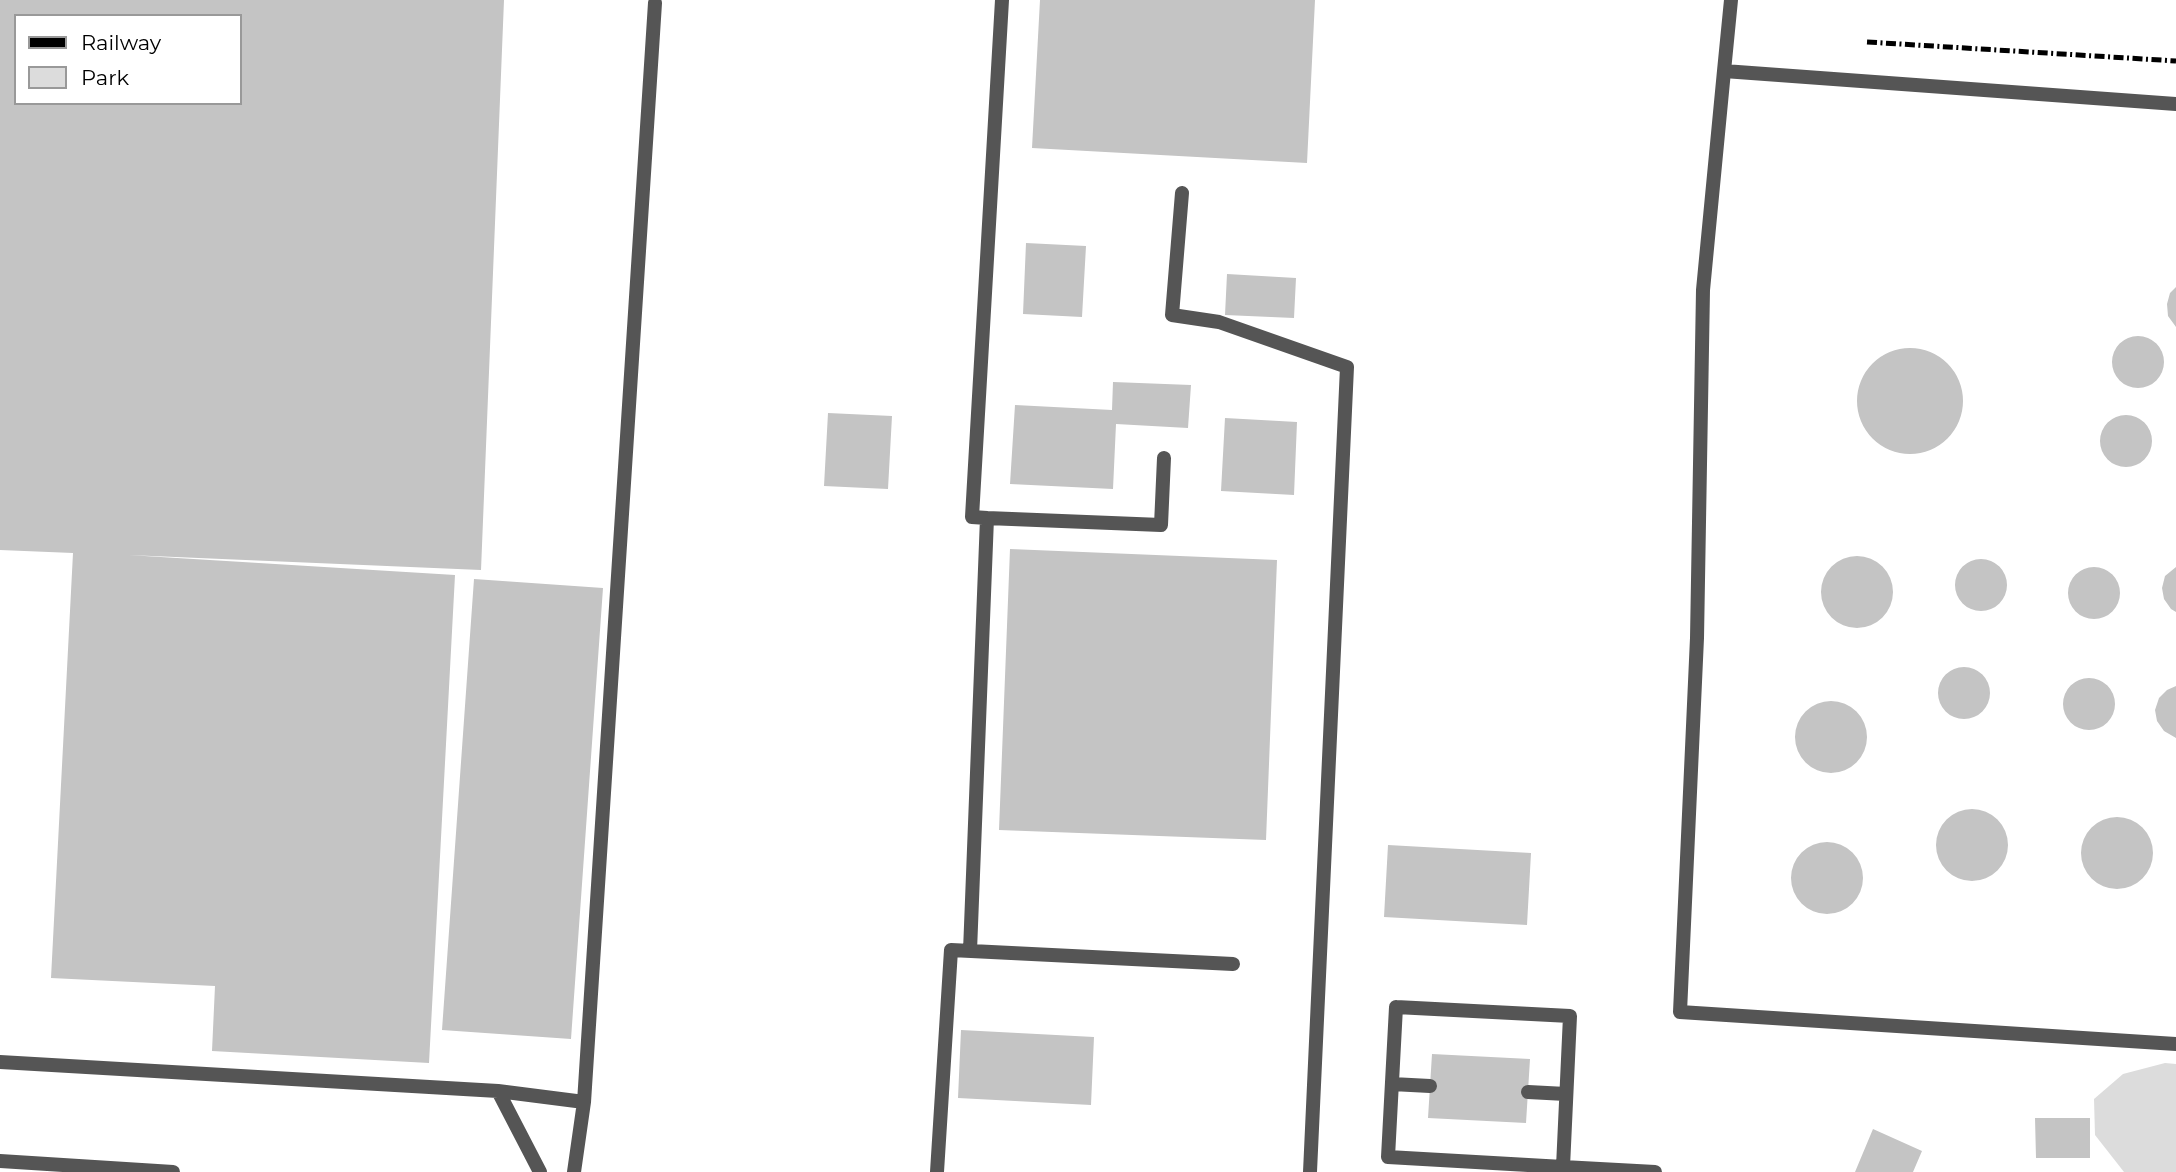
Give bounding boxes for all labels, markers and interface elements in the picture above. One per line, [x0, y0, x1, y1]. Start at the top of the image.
legend [14, 14, 242, 105]
text: Railway [81, 30, 161, 55]
text: Park [81, 65, 129, 90]

